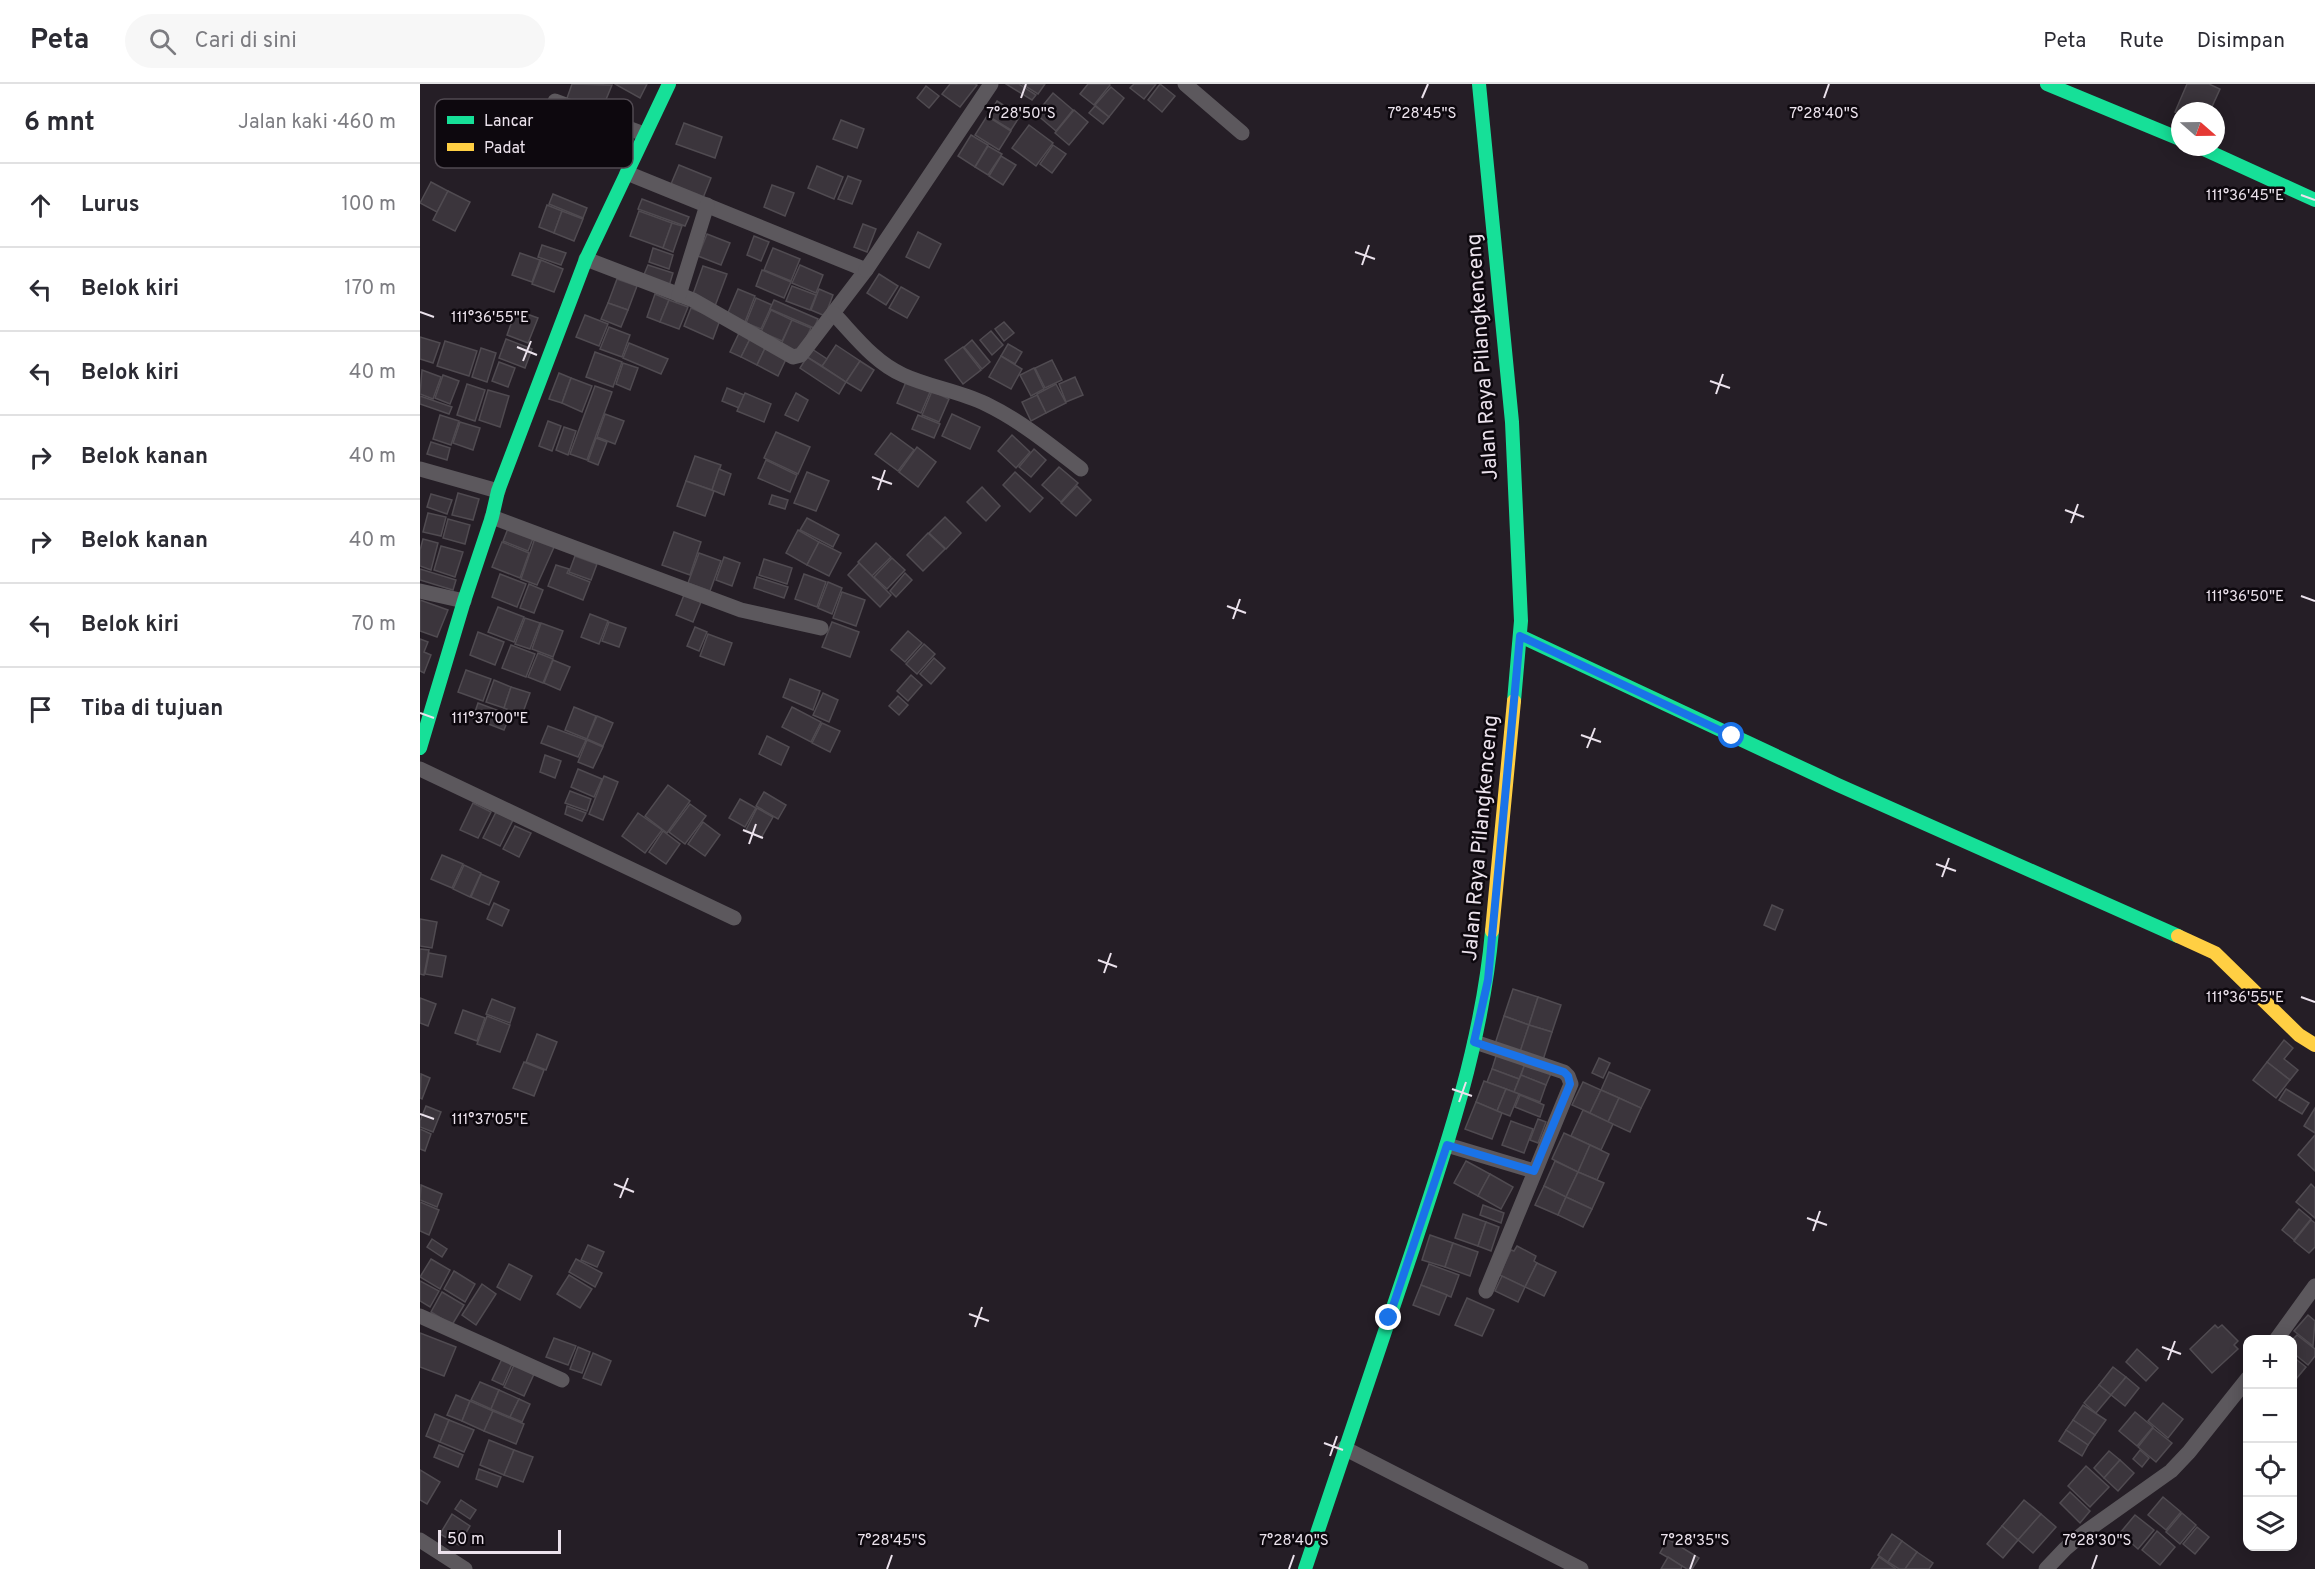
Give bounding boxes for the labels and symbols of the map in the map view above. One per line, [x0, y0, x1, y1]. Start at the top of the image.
legend [435, 99, 633, 168]
north arrow [2171, 102, 2225, 156]
text: 7°28'50"S [986, 105, 1056, 124]
text: 7°28'45"S [1387, 105, 1457, 124]
text: 7°28'40"S [1789, 105, 1859, 124]
text: Lancar [484, 112, 534, 132]
text: Padat [484, 139, 526, 159]
text: 111°36'45"E [2206, 187, 2284, 206]
street label: Jalan Raya Pilangkenceng [1461, 233, 1505, 481]
text: 111°36'55"E [451, 309, 529, 328]
text: 111°36'50"E [2206, 588, 2284, 607]
text: 111°37'00"E [451, 710, 529, 729]
street label: Jalan Raya Pilangkenceng [1457, 714, 1505, 962]
route start [1718, 722, 1744, 748]
text: 111°36'55"E [2206, 989, 2284, 1008]
text: 111°37'05"E [452, 1111, 528, 1130]
route end [1375, 1304, 1401, 1330]
scale bar [438, 1527, 561, 1554]
text: 7°28'45"S [857, 1532, 927, 1551]
text: 7°28'40"S [1259, 1532, 1329, 1551]
text: 7°28'35"S [1661, 1532, 1729, 1551]
text: 7°28'30"S [2062, 1532, 2132, 1551]

